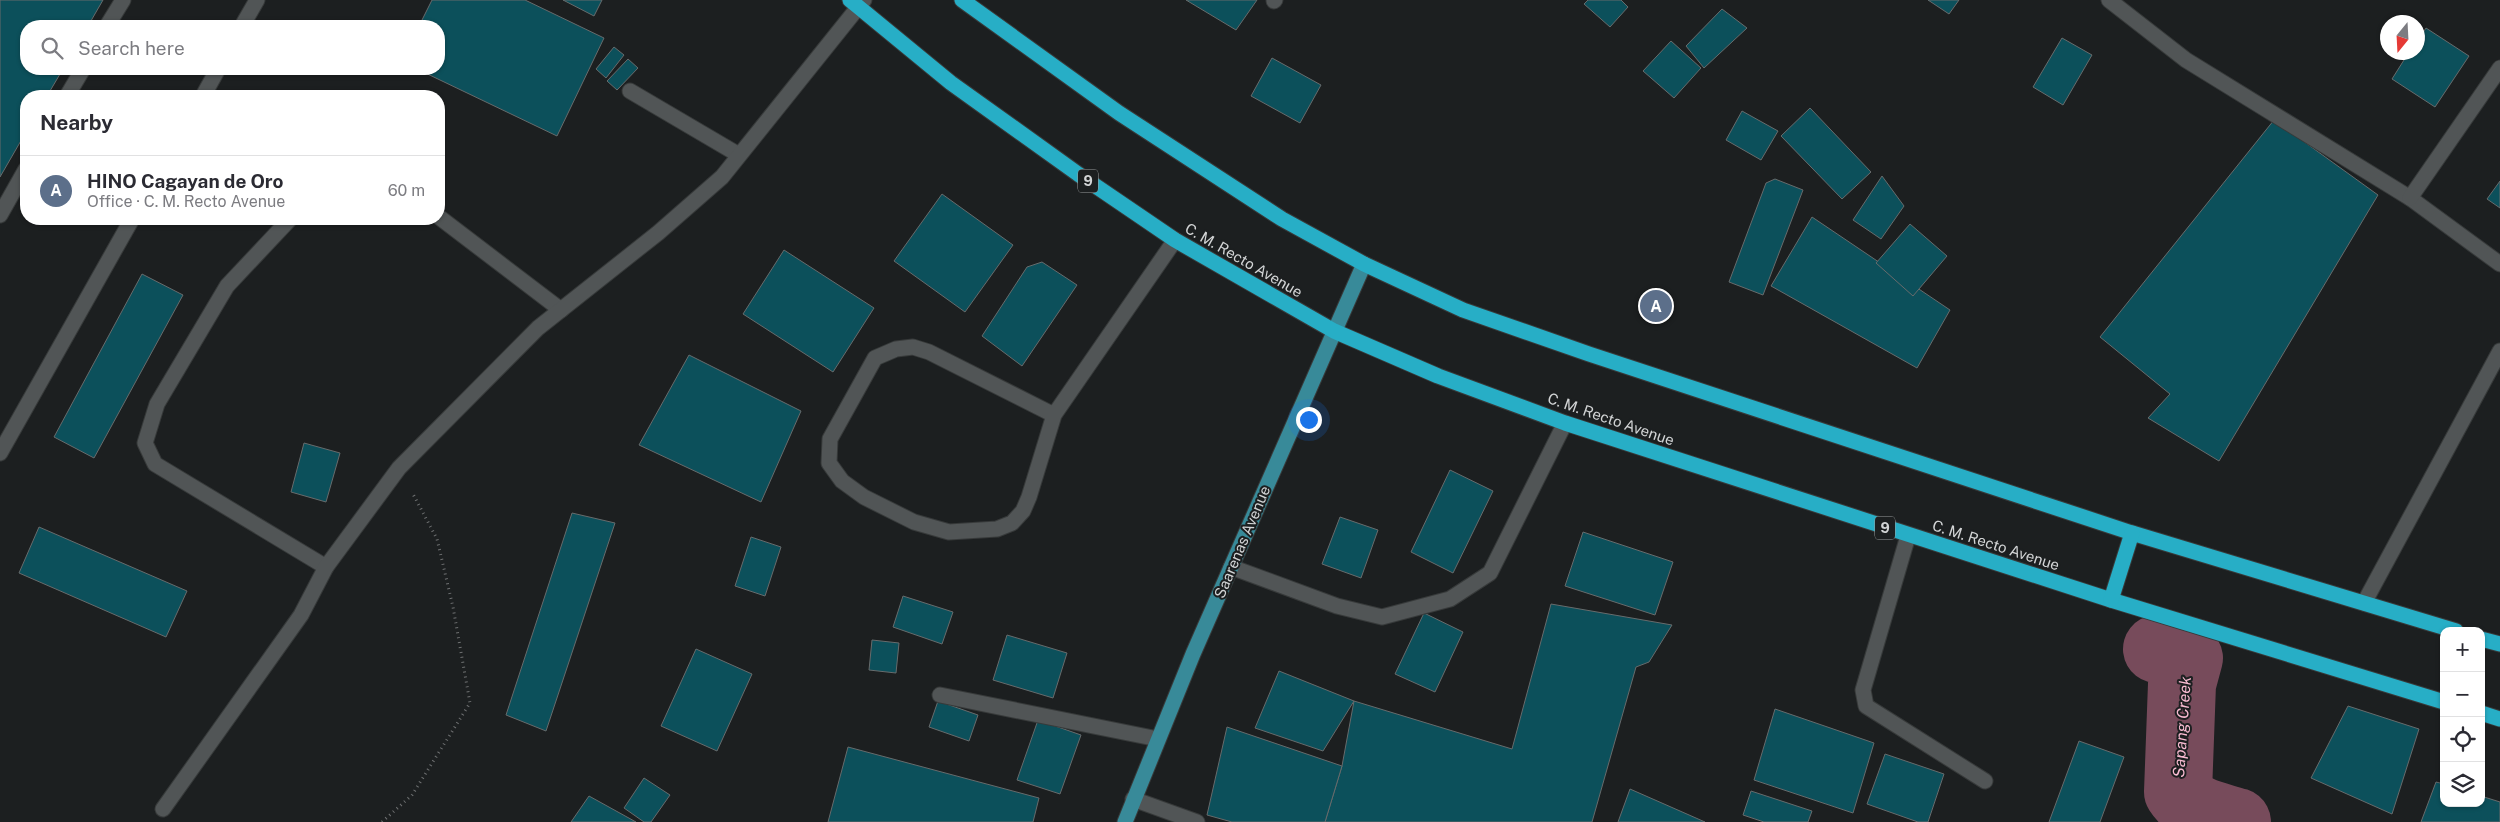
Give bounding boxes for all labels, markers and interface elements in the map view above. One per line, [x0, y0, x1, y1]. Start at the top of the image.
north arrow [2380, 15, 2425, 60]
search box [20, 20, 445, 75]
icon: search [38, 34, 66, 62]
text: Search here [78, 37, 185, 59]
text: Nearby [40, 110, 113, 135]
text: HINO Cagayan de Oro [87, 170, 283, 192]
road number: 9 [1078, 170, 1098, 192]
text: A [50, 181, 62, 200]
text: 60 m [388, 181, 425, 200]
text: Office · C. M. Recto Avenue [87, 192, 285, 211]
street label: C. M. Recto Avenue [1182, 219, 1306, 301]
pin: A [1640, 287, 1672, 325]
street label: C. M. Recto Avenue [1545, 389, 1677, 449]
your location [1296, 407, 1322, 433]
street label: Saarenas Avenue [1211, 483, 1273, 601]
road number: 9 [1875, 516, 1895, 540]
street label: C. M. Recto Avenue [1930, 516, 2062, 574]
map controls [2440, 627, 2485, 807]
button: + [2440, 627, 2485, 672]
button: − [2440, 672, 2485, 717]
water label: Sapang Creek [2169, 675, 2195, 778]
button: locate [2440, 717, 2485, 762]
button: layers [2440, 762, 2485, 807]

